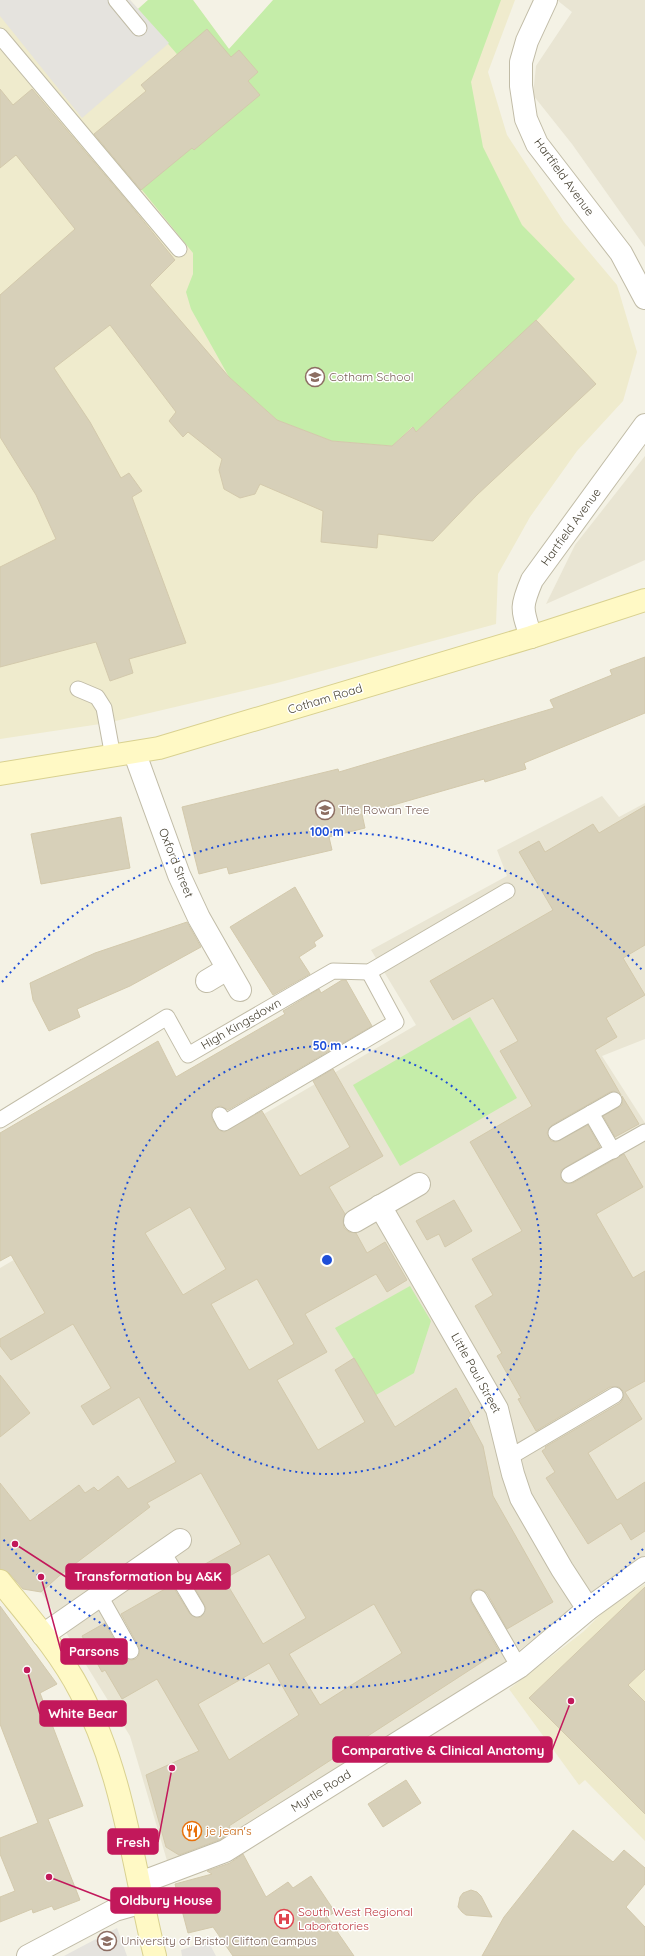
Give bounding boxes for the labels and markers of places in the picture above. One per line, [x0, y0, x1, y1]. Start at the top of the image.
school or university icon: Cotham School [304, 366, 326, 388]
place label: Cotham School [329, 369, 414, 384]
school or university icon: The Rowan Tree [314, 799, 336, 821]
place label: The Rowan Tree [339, 802, 430, 817]
centre of rings [320, 1253, 334, 1267]
callout: Transformation by A&K [66, 1564, 230, 1589]
callout: Parsons [61, 1639, 127, 1664]
callout: White Bear [40, 1701, 126, 1726]
callout: Comparative & Clinical Anatomy [333, 1737, 552, 1762]
restaurant icon: je jean's [181, 1820, 203, 1842]
place label: je jean's [205, 1823, 252, 1838]
callout: Fresh [108, 1829, 158, 1854]
callout: Oldbury House [111, 1888, 220, 1913]
place label: South West Regional Laboratories [298, 1904, 413, 1933]
hospital icon: South West Regional Laboratories [273, 1908, 295, 1930]
school or university icon: University of Bristol Clifton Campus [96, 1930, 118, 1952]
place label: University of Bristol Clifton Campus [121, 1933, 317, 1948]

